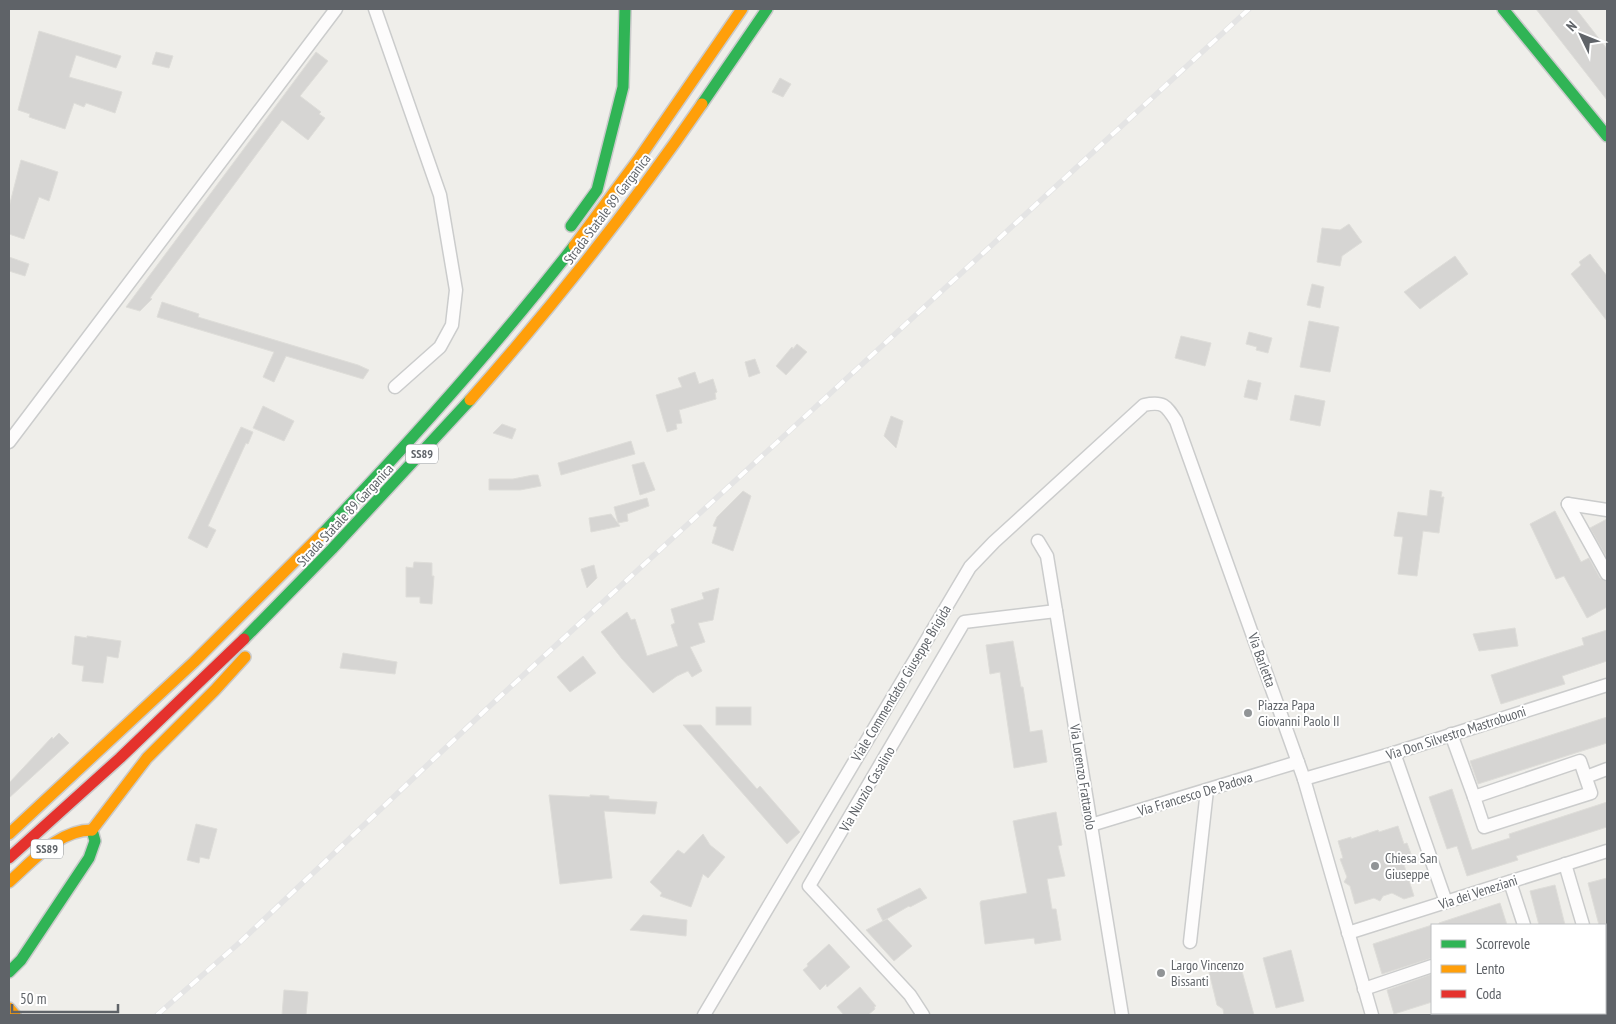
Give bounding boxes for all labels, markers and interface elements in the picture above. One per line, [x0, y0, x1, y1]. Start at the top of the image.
north arrow [1556, 10, 1606, 60]
text: N [1562, 17, 1581, 35]
street label: Strada Statale 89 Garganica [559, 150, 655, 268]
road number: SS89 [406, 444, 438, 464]
street label: Strada Statale 89 Garganica [293, 460, 397, 570]
street label: Viale Commendator Giuseppe Brigida [847, 602, 955, 765]
street label: Via Barletta [1244, 629, 1280, 690]
place label: Piazza Papa Giovanni Paolo II [1258, 696, 1340, 730]
street label: Via Don Silvestro Mastrobuoni [1383, 702, 1528, 764]
marker: Piazza Papa Giovanni Paolo II [1242, 707, 1254, 719]
street label: Via Lorenzo Frattarolo [1066, 722, 1100, 831]
street label: Via Nunzio Casalino [835, 743, 899, 836]
street label: Via Francesco De Padova [1134, 768, 1255, 820]
road number: SS89 [31, 840, 63, 859]
place label: Chiesa San Giuseppe [1385, 849, 1437, 883]
marker: Chiesa San Giuseppe [1369, 860, 1381, 872]
street label: Via dei Veneziani [1435, 871, 1520, 914]
legend [1431, 924, 1606, 1014]
text: Scorrevole [1476, 934, 1530, 953]
place label: Largo Vincenzo Bissanti [1171, 956, 1244, 990]
text: Lento [1476, 959, 1505, 978]
marker: Largo Vincenzo Bissanti [1155, 967, 1167, 979]
scale bar [12, 982, 119, 1014]
text: Coda [1476, 984, 1501, 1003]
text: 50 m [20, 989, 46, 1008]

